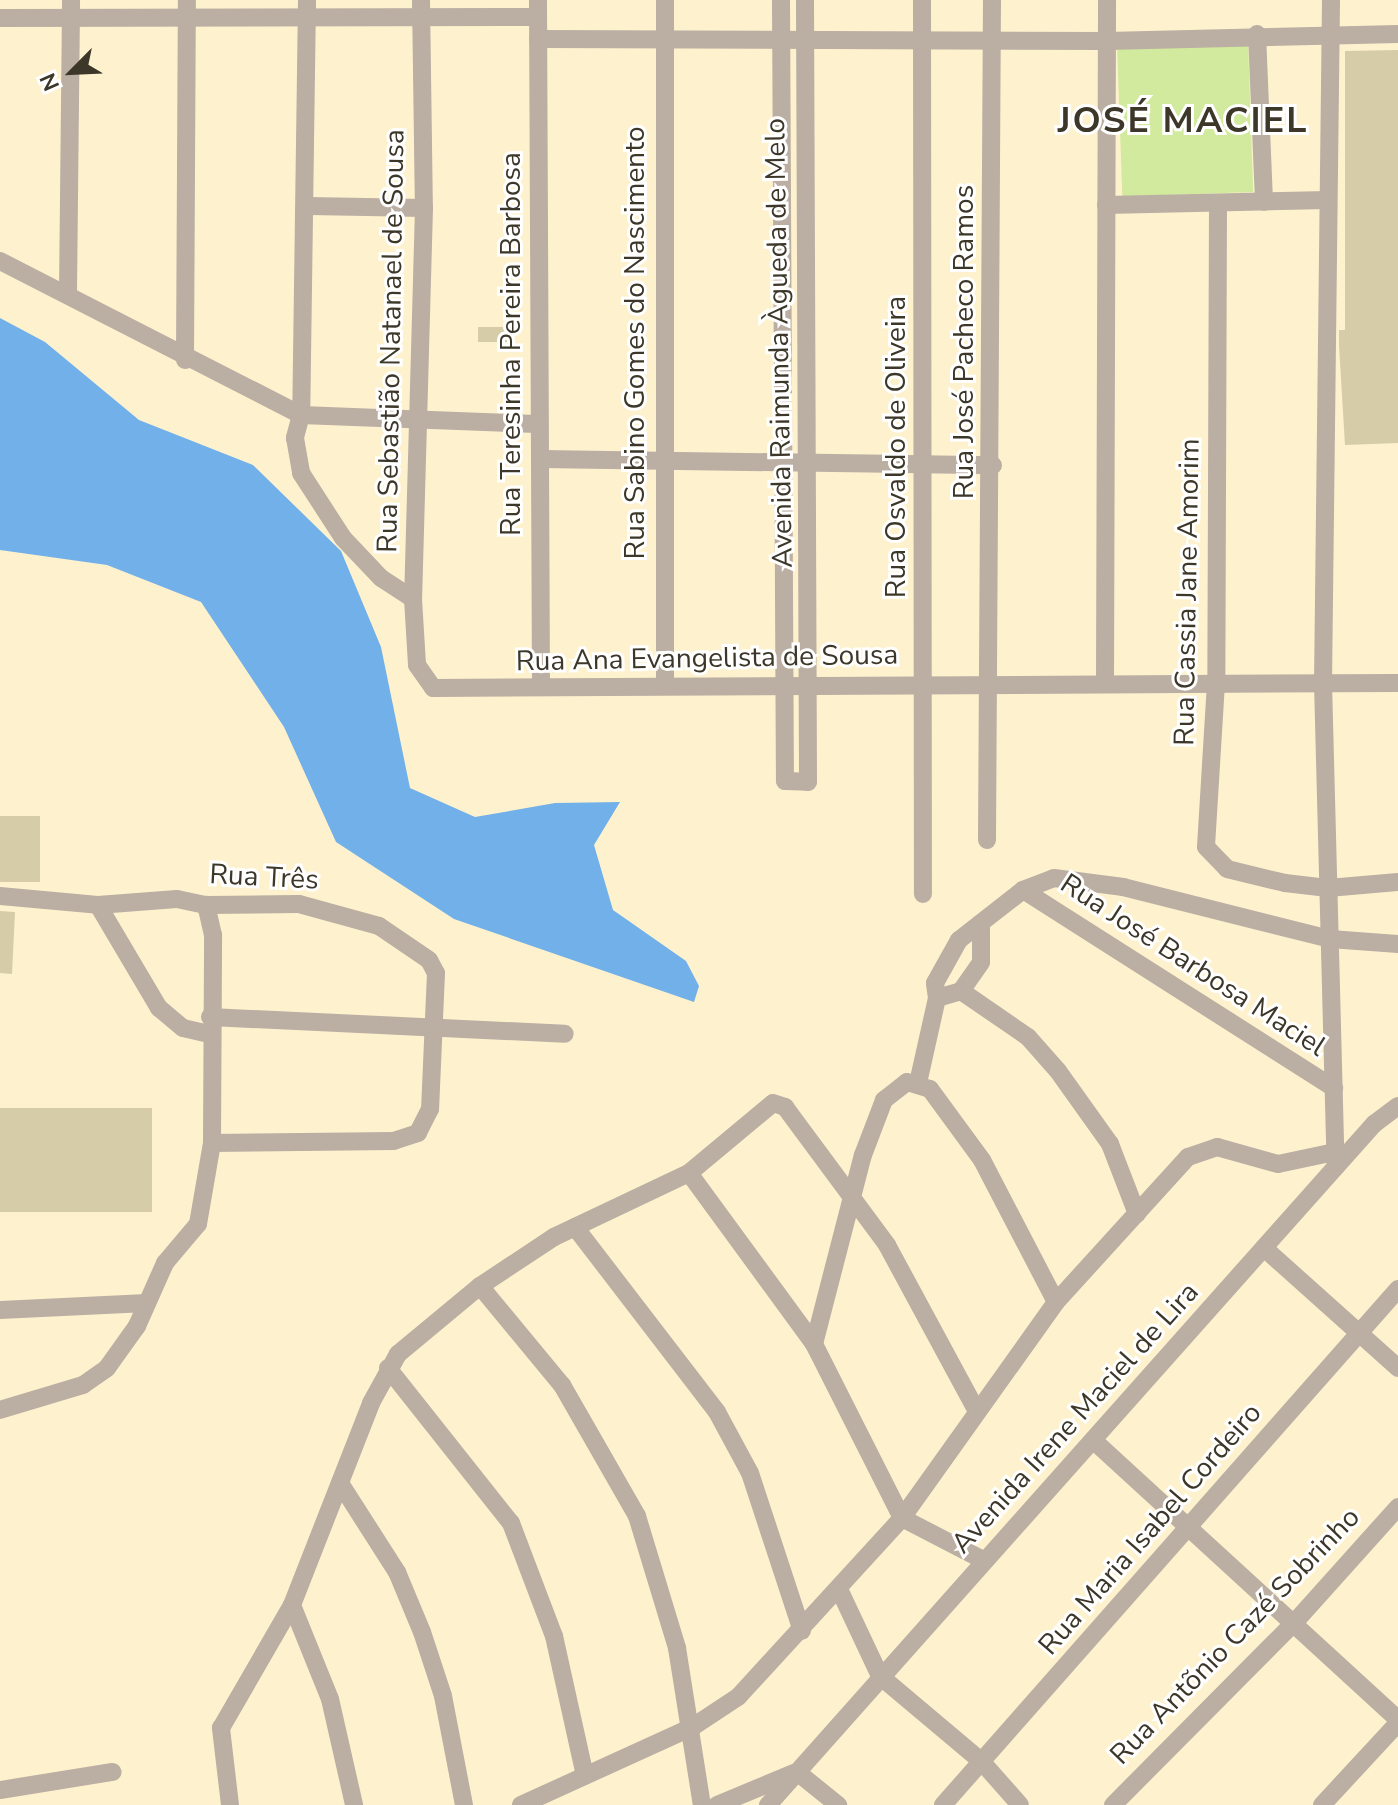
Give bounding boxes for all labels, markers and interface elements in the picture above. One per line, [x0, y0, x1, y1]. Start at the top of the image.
north arrow [32, 32, 112, 112]
text: N [33, 68, 67, 95]
district label: JOSÉ MACIEL [1058, 99, 1308, 143]
street label: Avenida Raimunda Àgueda de Melo [758, 118, 800, 568]
street label: Rua Sabino Gomes do Nascimento [618, 126, 652, 560]
street label: Rua Sebastião Natanael de Sousa [371, 129, 411, 553]
street label: Rua Teresinha Pereira Barbosa [494, 152, 528, 536]
street label: Rua José Pacheco Ramos [947, 185, 981, 499]
street label: Rua Osvaldo de Oliveira [879, 296, 913, 598]
street label: Rua Cassia Jane Amorim [1168, 438, 1206, 746]
street label: Rua Ana Evangelista de Sousa [516, 638, 898, 678]
street label: Rua Três [208, 857, 320, 897]
street label: Rua José Barbosa Maciel [1054, 867, 1332, 1063]
street label: Avenida Irene Maciel de Lira [944, 1276, 1206, 1560]
street label: Rua Maria Isabel Cordeiro [1032, 1396, 1268, 1662]
street label: Rua Antõnio Cazé Sobrinho [1103, 1501, 1367, 1771]

